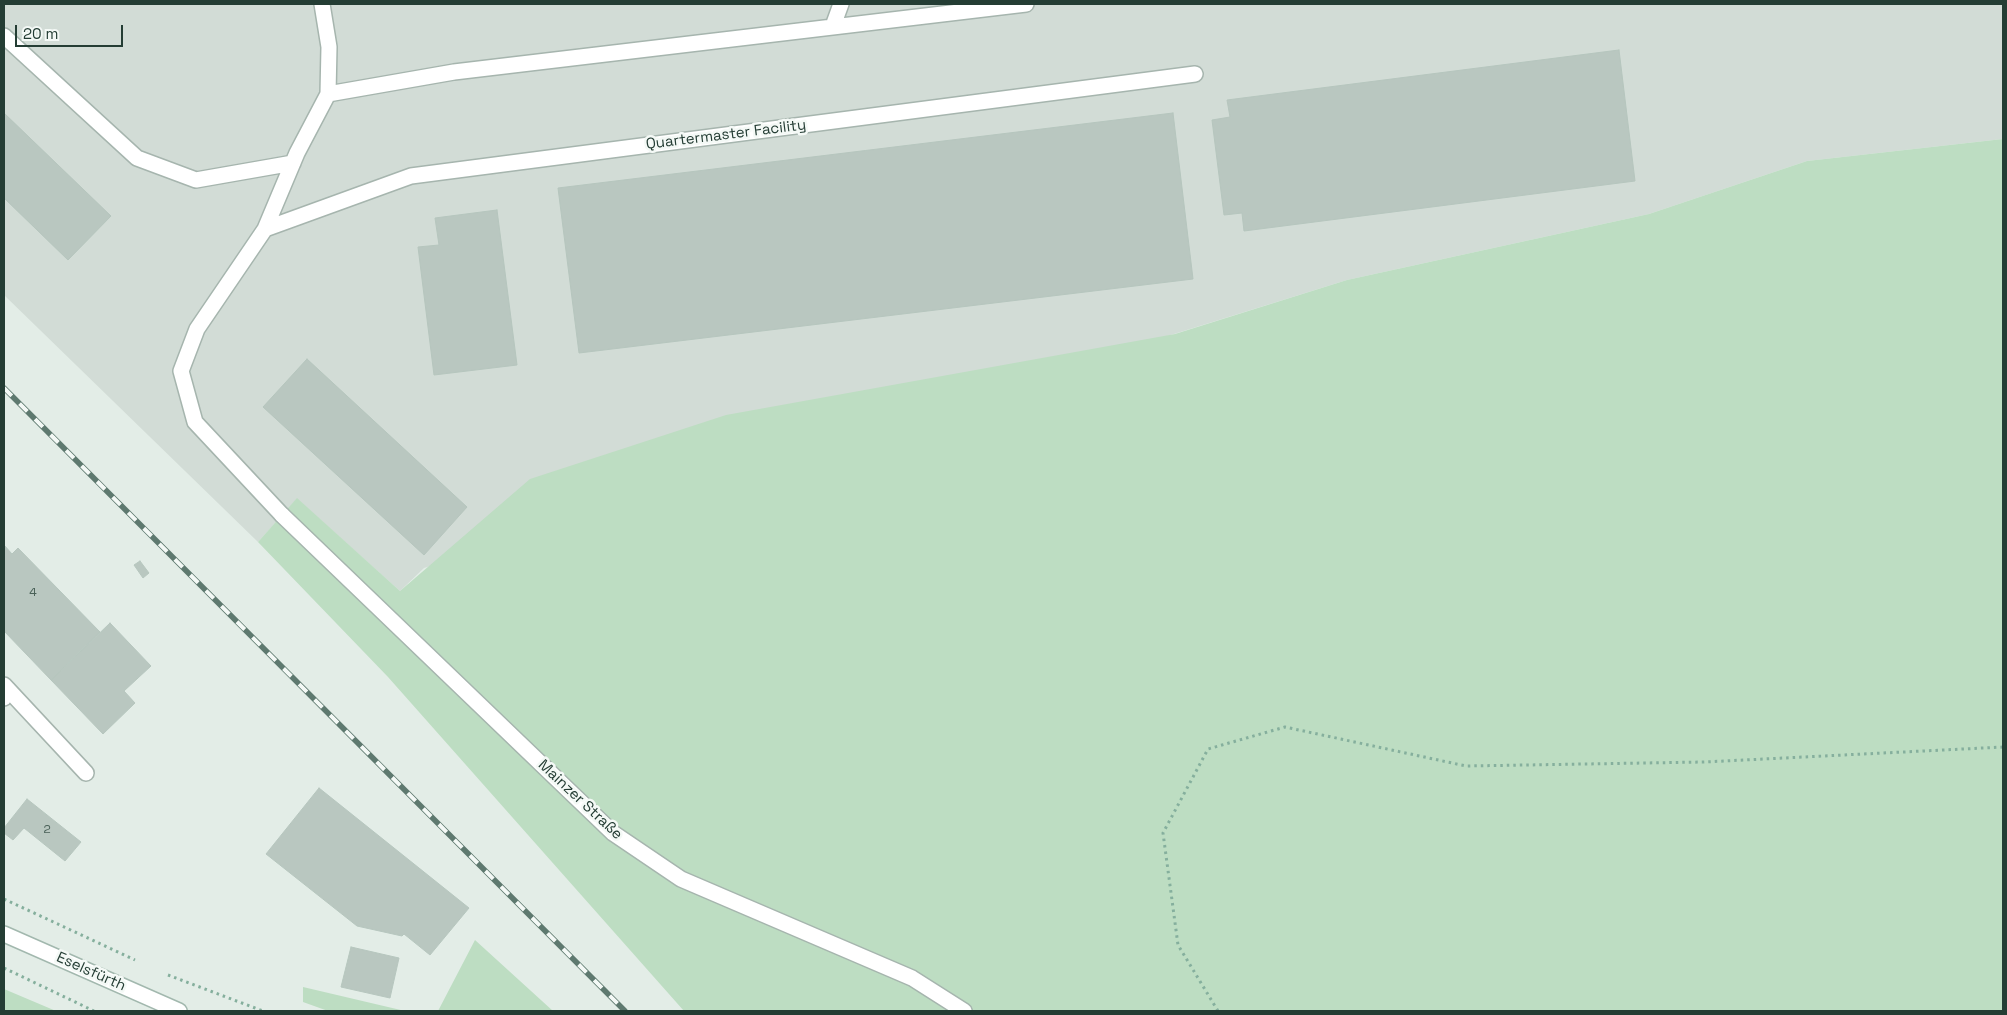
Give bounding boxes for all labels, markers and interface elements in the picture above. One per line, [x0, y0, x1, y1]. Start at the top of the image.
scale bar [18, 15, 125, 47]
text: 20 m [23, 24, 58, 43]
street label: Quartermaster Facility [645, 116, 807, 154]
house number: 4 [29, 586, 37, 600]
street label: Mainzer Straße [534, 756, 626, 844]
house number: 2 [43, 823, 51, 837]
street label: Eselsfürth [53, 949, 129, 995]

